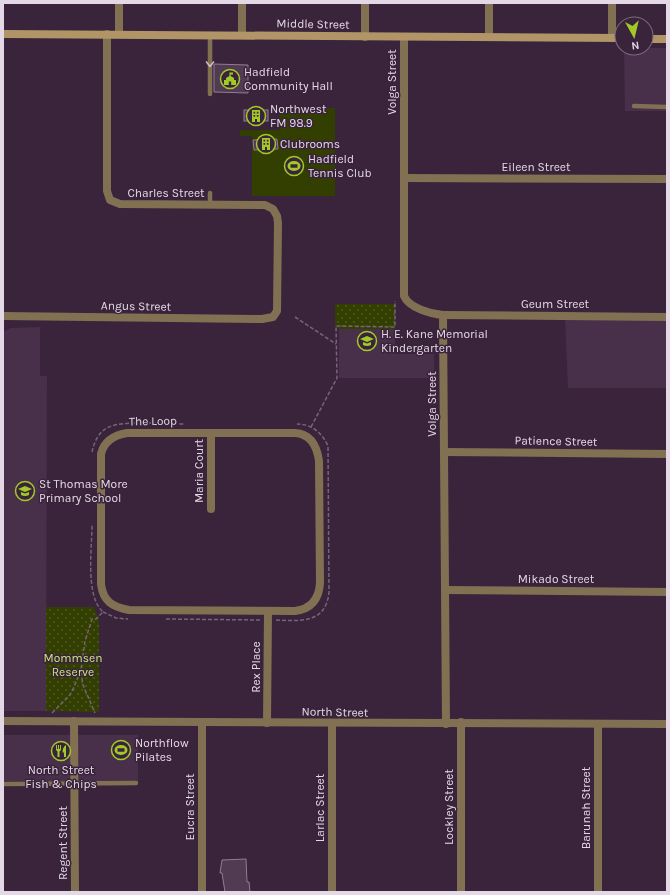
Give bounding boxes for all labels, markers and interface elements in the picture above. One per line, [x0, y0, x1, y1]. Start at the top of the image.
street label: Middle Street [276, 16, 350, 32]
north arrow [614, 16, 654, 56]
text: N [631, 38, 640, 52]
street label: Volga Street [385, 49, 399, 115]
one-way arrow [206, 61, 214, 67]
place label: Hadfield Community Hall [244, 65, 333, 93]
public building icon: Hadfield Community Hall [219, 68, 241, 90]
place label: Northwest FM 98.9 [270, 102, 327, 130]
building icon: Northwest FM 98.9 [245, 105, 267, 127]
building icon: Clubrooms [255, 133, 277, 155]
place label: Clubrooms [280, 137, 340, 151]
place label: Hadfield Tennis Club [308, 152, 372, 180]
sports icon: Hadfield Tennis Club [283, 155, 305, 177]
street label: Eileen Street [501, 160, 571, 174]
street label: Charles Street [127, 186, 205, 200]
street label: Geum Street [521, 297, 590, 311]
street label: Angus Street [101, 298, 172, 314]
place label: H. E. Kane Memorial Kindergarten [381, 327, 488, 355]
school or university icon: H. E. Kane Memorial Kindergarten [356, 330, 378, 352]
street label: Volga Street [425, 371, 439, 437]
street label: The Loop [129, 414, 177, 428]
street label: Patience Street [514, 433, 598, 449]
street label: Maria Court [192, 438, 206, 503]
place label: St Thomas More Primary School [39, 477, 128, 505]
school or university icon: St Thomas More Primary School [14, 480, 36, 502]
street label: Mikado Street [518, 572, 595, 586]
street label: Rex Place [249, 641, 263, 693]
park label: Mommsen Reserve [44, 651, 102, 679]
street label: North Street [302, 704, 369, 720]
place label: Northflow Pilates [135, 736, 189, 764]
sports icon: Northflow Pilates [110, 739, 132, 761]
restaurant icon: North Street Fish & Chips [50, 740, 72, 762]
place label: North Street Fish & Chips [25, 763, 97, 791]
street label: Barunah Street [579, 766, 593, 849]
street label: Lockley Street [442, 769, 456, 845]
street label: Eucra Street [183, 773, 197, 840]
street label: Larlac Street [313, 773, 327, 842]
street label: Regent Street [56, 806, 70, 880]

